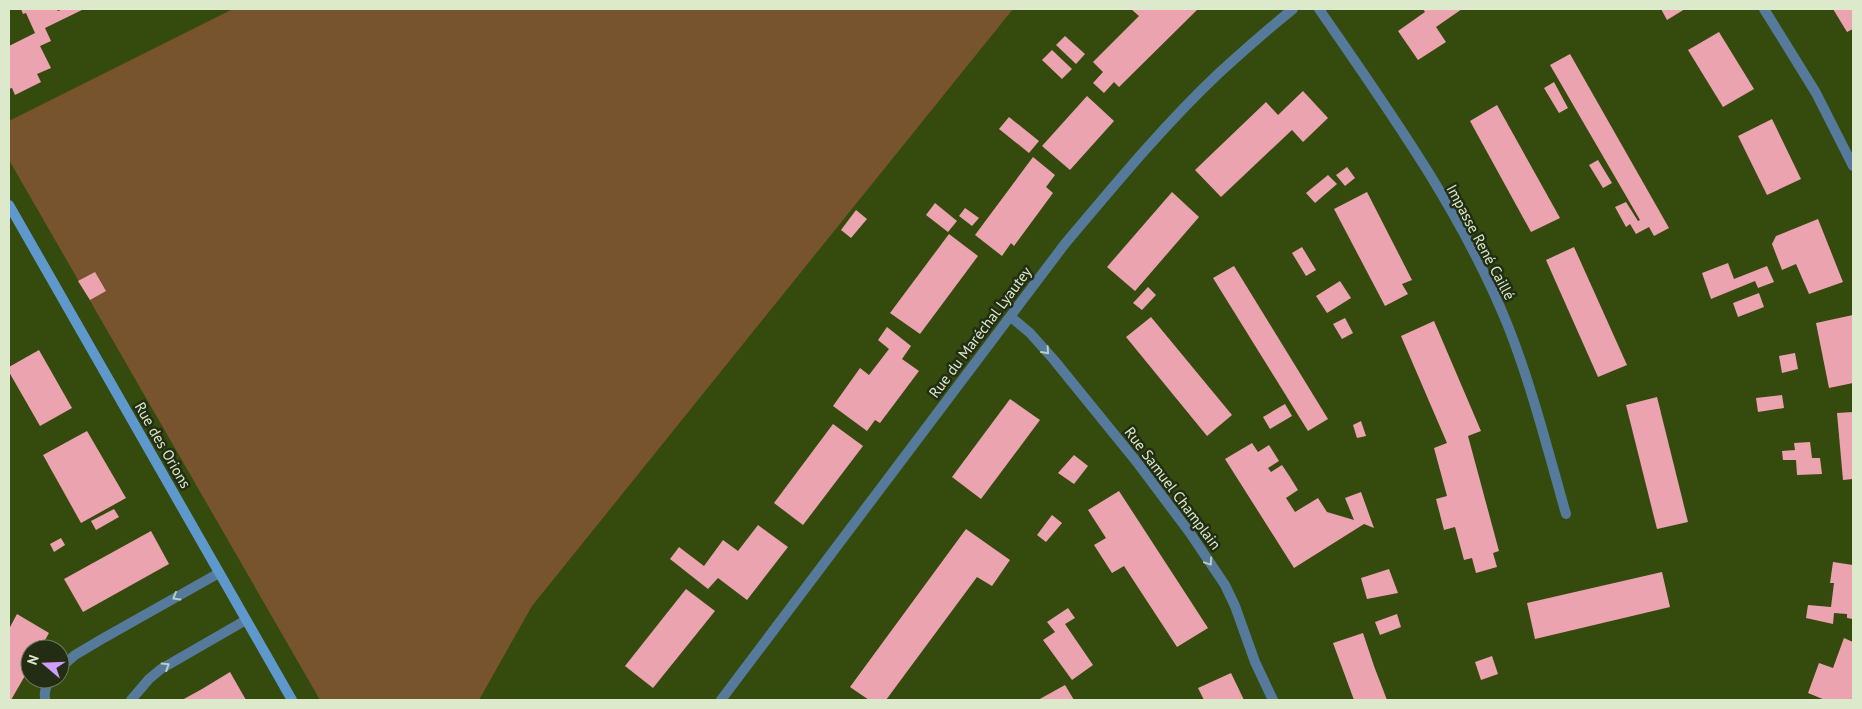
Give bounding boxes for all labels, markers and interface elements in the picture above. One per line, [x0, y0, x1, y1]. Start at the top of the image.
street label: Impasse René Caillé [1443, 181, 1519, 303]
street label: Rue du Maréchal Lyautey [924, 263, 1036, 401]
one-way arrow [1040, 345, 1049, 354]
street label: Rue des Orions [131, 398, 195, 492]
street label: Rue Samuel Champlain [1121, 423, 1225, 553]
one-way arrow [1203, 557, 1212, 566]
one-way arrow [173, 591, 182, 601]
north arrow [20, 639, 70, 689]
text: N [23, 652, 43, 667]
one-way arrow [160, 663, 169, 673]

